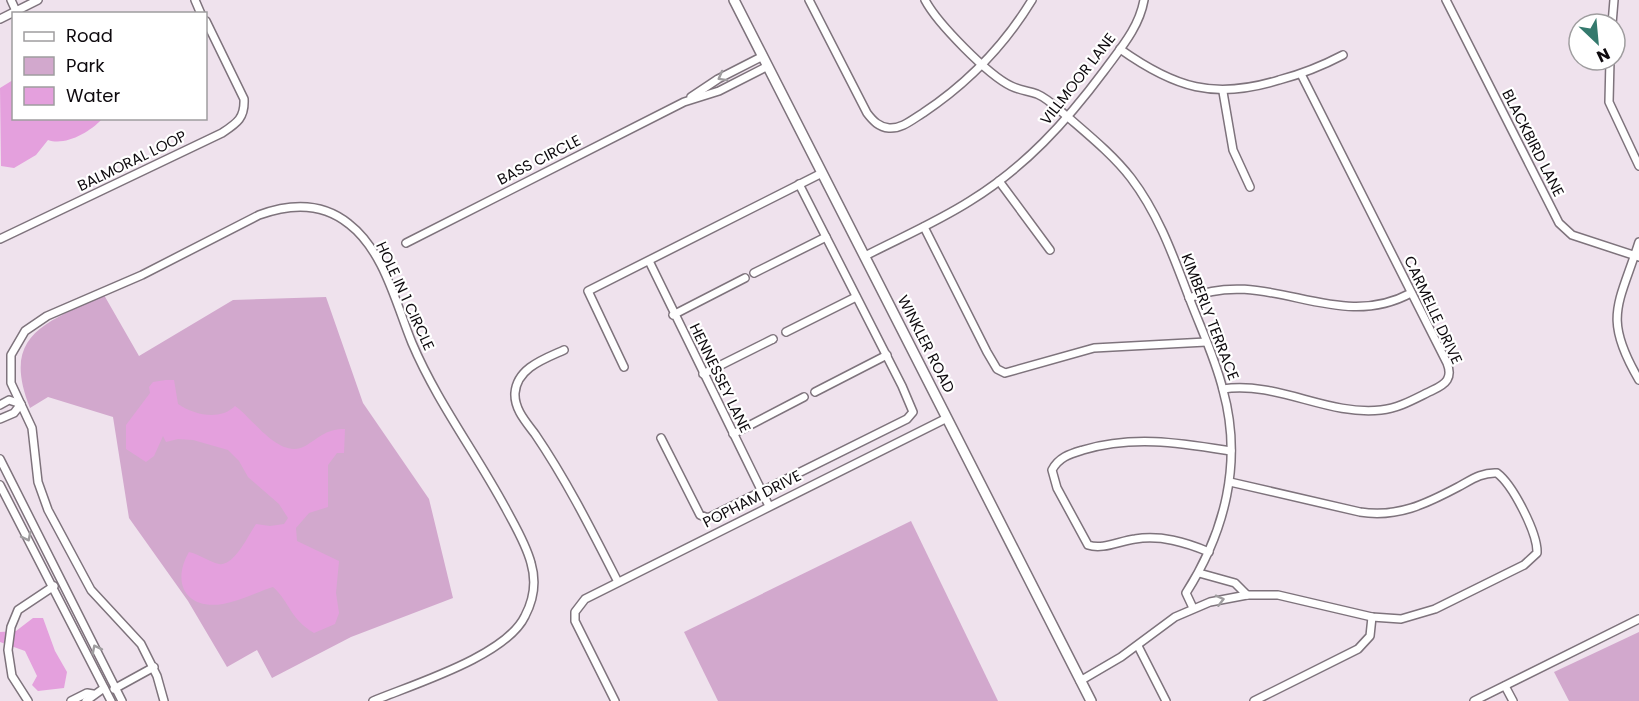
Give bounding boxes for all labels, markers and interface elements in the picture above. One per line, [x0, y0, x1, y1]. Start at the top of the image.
legend [12, 12, 207, 120]
north arrow [1567, 12, 1627, 72]
text: Road [66, 23, 113, 48]
street label: VILLMOOR LANE [1035, 28, 1120, 129]
text: N [1593, 42, 1614, 68]
text: Park [66, 53, 105, 78]
one-way arrow [718, 70, 728, 81]
text: Water [66, 83, 120, 108]
street label: BLACKBIRD LANE [1497, 86, 1570, 200]
street label: BALMORAL LOOP [74, 125, 190, 196]
street label: BASS CIRCLE [493, 130, 584, 190]
street label: HOLE IN 1 CIRCLE [371, 238, 440, 353]
street label: KIMBERLY TERRACE [1177, 250, 1244, 383]
street label: CARMELLE DRIVE [1399, 252, 1468, 367]
street label: WINKLER ROAD [893, 291, 960, 396]
street label: HENNESSEY LANE [685, 319, 756, 436]
street label: POPHAM DRIVE [699, 465, 805, 532]
one-way arrow [20, 531, 31, 542]
one-way arrow [1214, 595, 1225, 607]
one-way arrow [91, 644, 103, 655]

